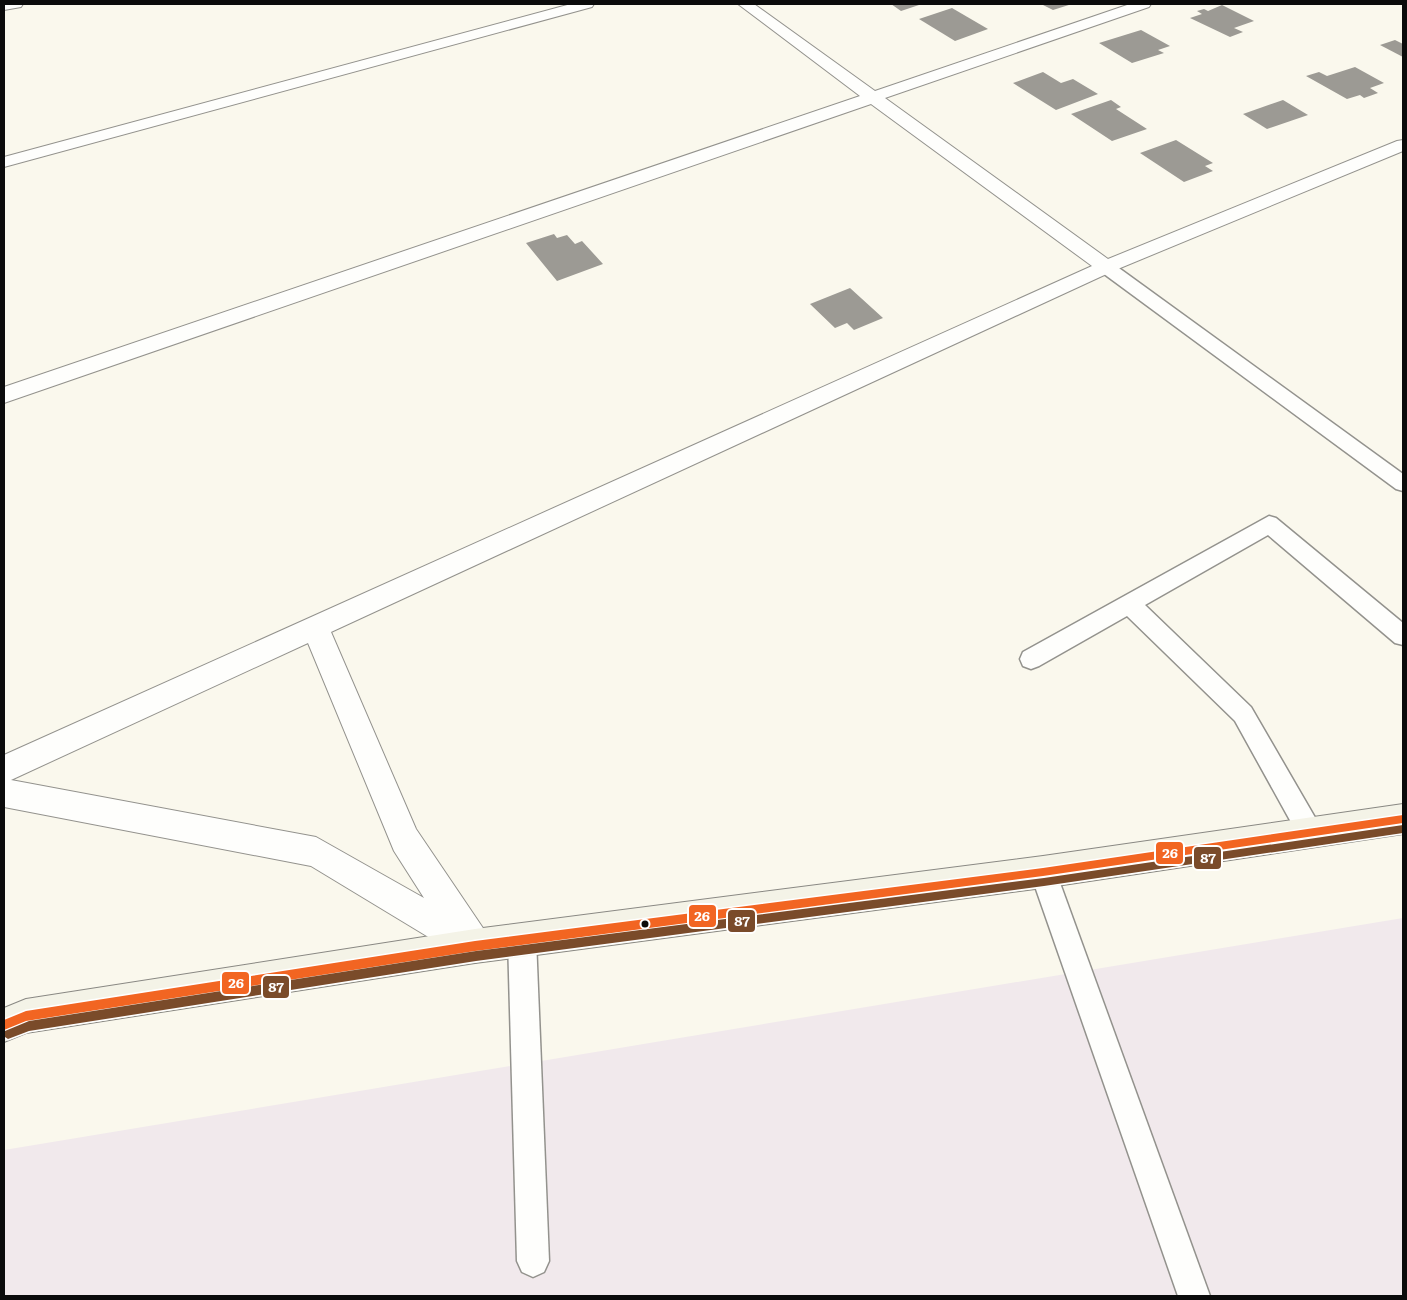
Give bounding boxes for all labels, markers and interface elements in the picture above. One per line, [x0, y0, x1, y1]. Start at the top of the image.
line badge: 26 [1155, 841, 1184, 865]
text: 26 [1162, 842, 1178, 862]
line badge: 87 [1193, 846, 1222, 870]
text: 87 [1200, 847, 1216, 867]
line badge: 26 [688, 904, 717, 928]
text: 26 [694, 905, 710, 925]
line badge: 87 [727, 909, 756, 933]
text: 87 [734, 910, 750, 930]
unlabelled marker [640, 919, 650, 929]
line badge: 26 [221, 971, 250, 995]
text: 26 [228, 972, 244, 992]
line badge: 87 [262, 975, 290, 999]
text: 87 [268, 976, 284, 996]

